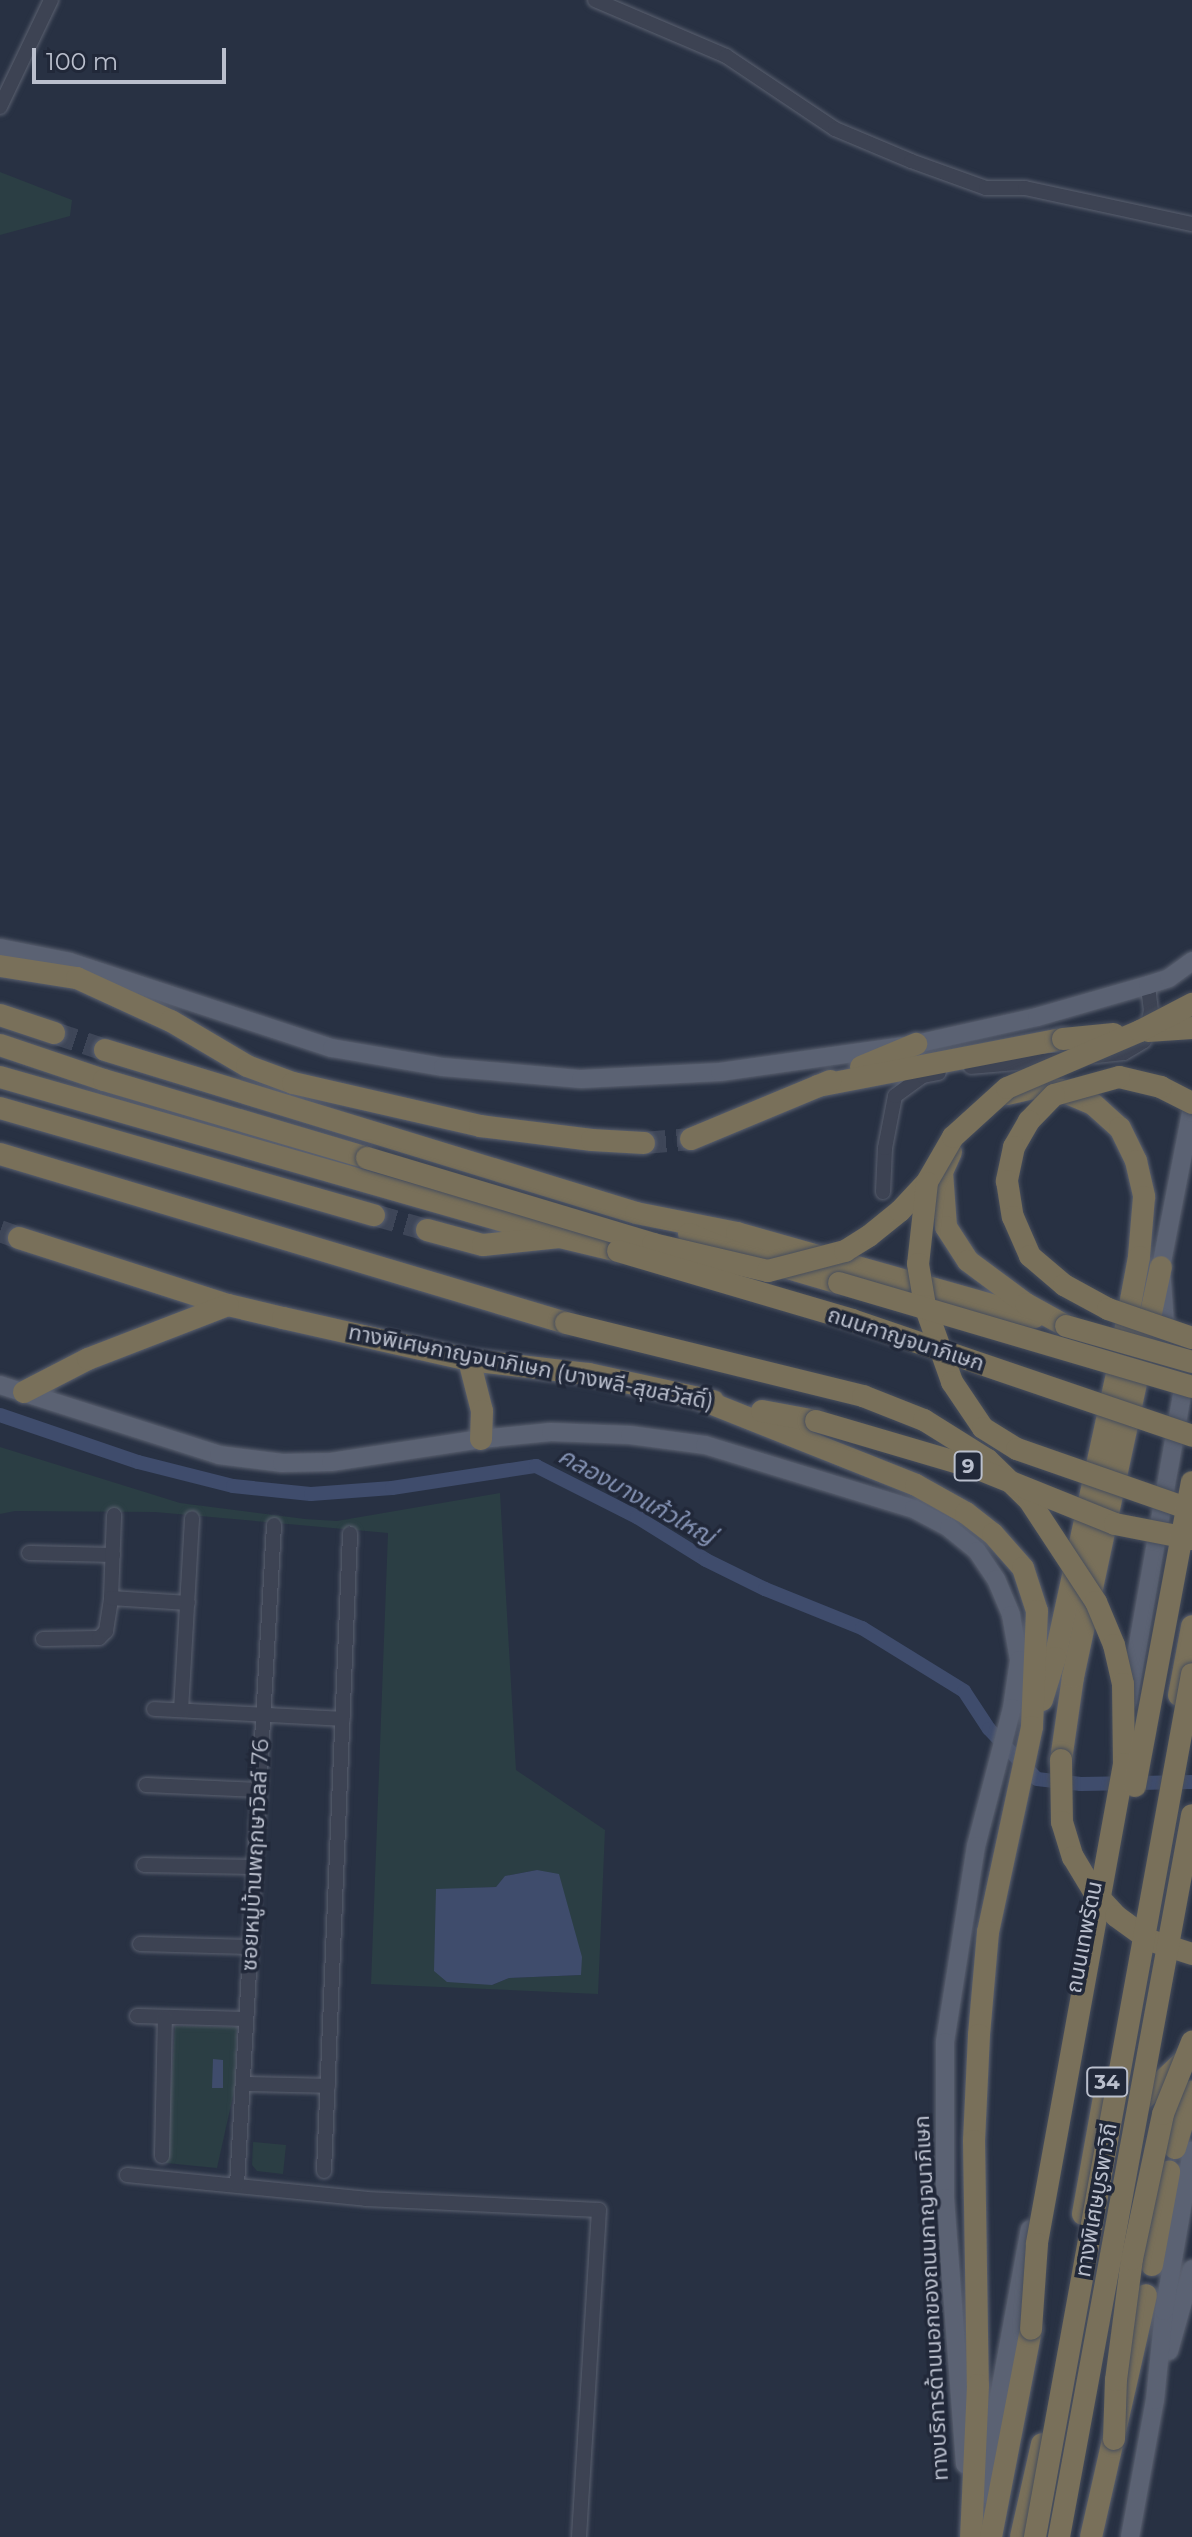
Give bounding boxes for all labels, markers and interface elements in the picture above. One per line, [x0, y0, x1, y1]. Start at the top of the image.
scale bar [36, 32, 230, 82]
text: 100 m [46, 47, 118, 76]
street label: ถนนกาญจนาภิเษก [824, 1301, 988, 1377]
street label: ทางพิเศษกาญจนาภิเษก (บางพลี-สุขสวัสดิ์) [346, 1319, 716, 1415]
water label: คลองบางแก้วใหญ่ [554, 1441, 720, 1551]
road number: 9 [952, 1450, 984, 1482]
street label: ซอยหมู่บ้านพฤกษาวิลล์ 76 [236, 1738, 274, 1972]
street label: ถนนเทพรัตน [1060, 1879, 1108, 1995]
road number: 34 [1085, 2066, 1129, 2098]
street label: ทางบริการด้านนอกของถนนกาญจนาภิเษก [908, 2115, 954, 2481]
street label: ทางพิเศษบูรพาวิถี [1069, 2121, 1123, 2279]

